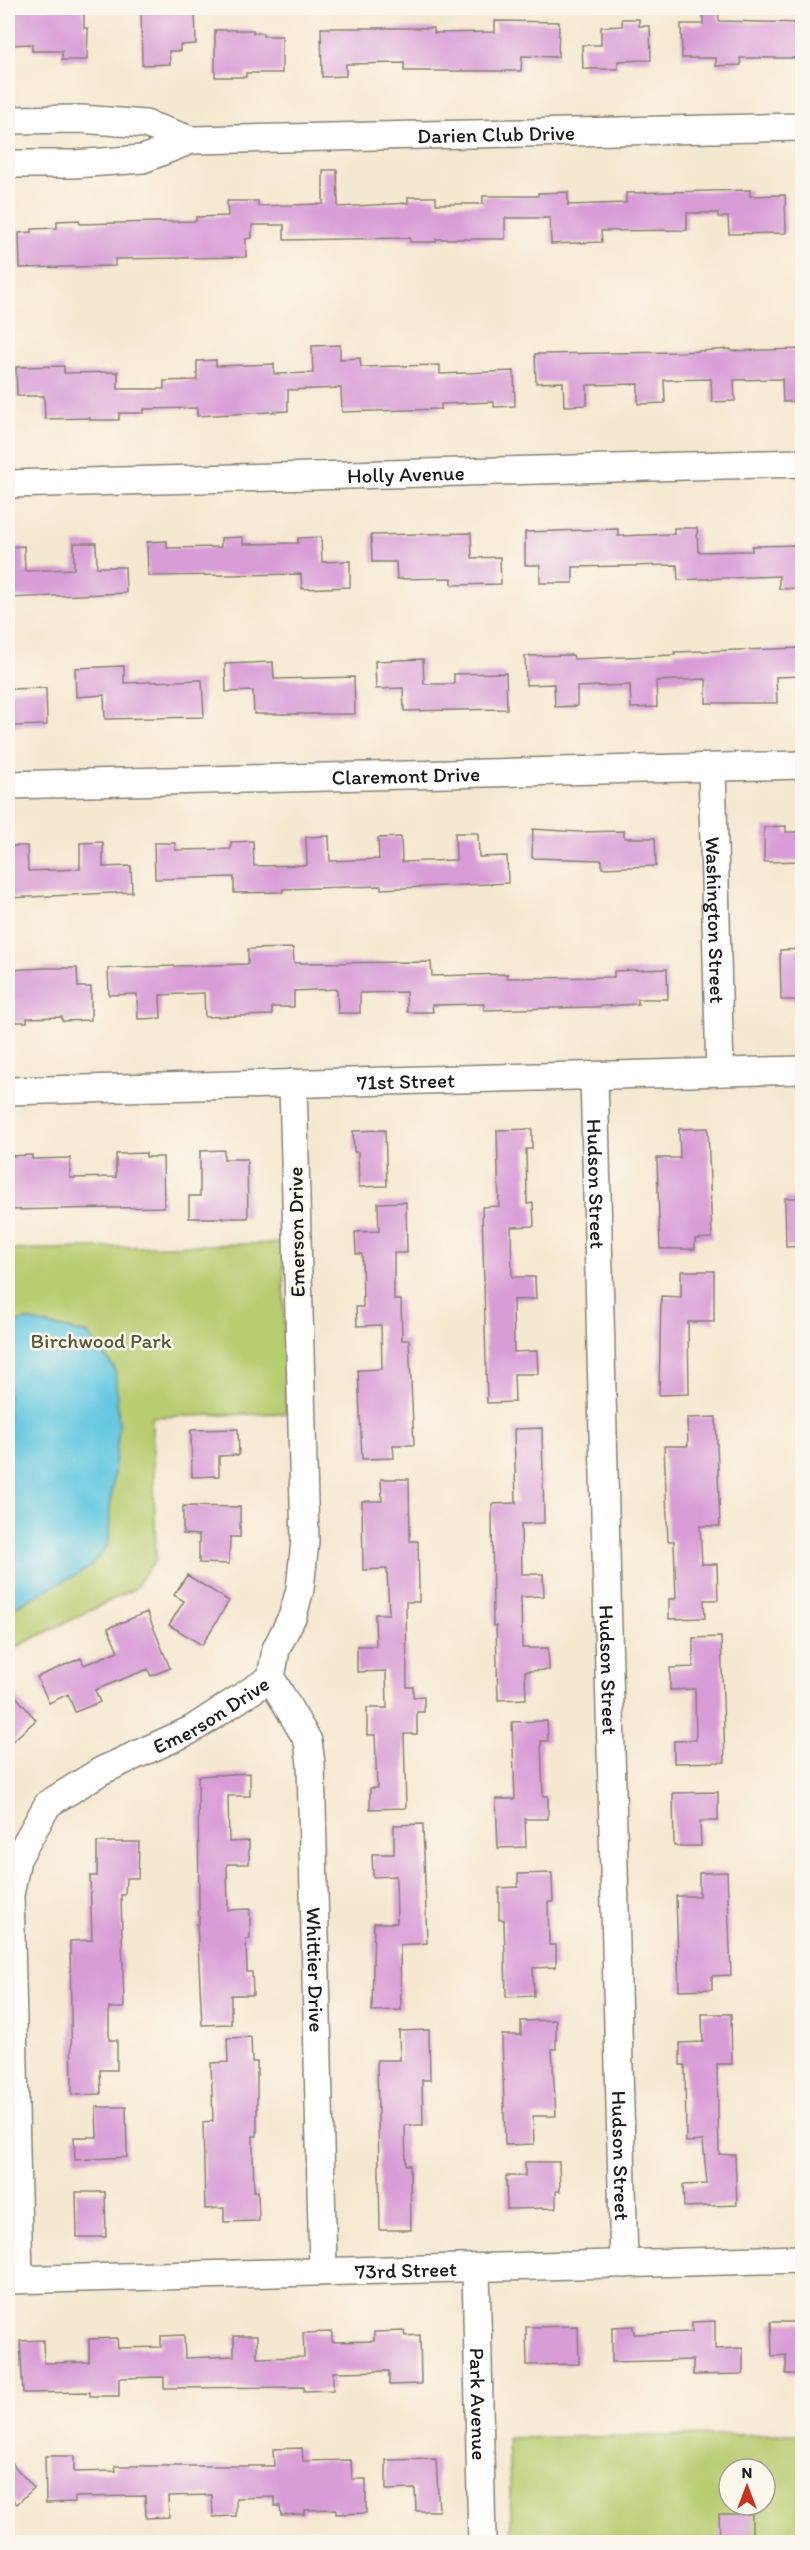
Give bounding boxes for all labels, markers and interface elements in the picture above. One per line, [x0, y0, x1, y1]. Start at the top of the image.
street label: Darien Club Drive [417, 119, 575, 148]
street label: Holly Avenue [347, 459, 465, 488]
street label: Claremont Drive [331, 761, 480, 789]
street label: Washington Street [701, 836, 731, 1004]
street label: 71st Street [357, 1067, 455, 1094]
street label: Hudson Street [583, 1119, 611, 1249]
street label: Emerson Drive [282, 1166, 310, 1298]
park label: Birchwood Park [30, 1328, 172, 1353]
street label: Hudson Street [595, 1604, 623, 1735]
street label: Emerson Drive [149, 1670, 273, 1758]
street label: Whittier Drive [302, 1907, 330, 2033]
street label: Hudson Street [607, 2090, 635, 2221]
street label: 73rd Street [354, 2256, 457, 2283]
street label: Park Avenue [465, 2347, 493, 2461]
north arrow [717, 2457, 777, 2517]
text: N [742, 2463, 752, 2482]

